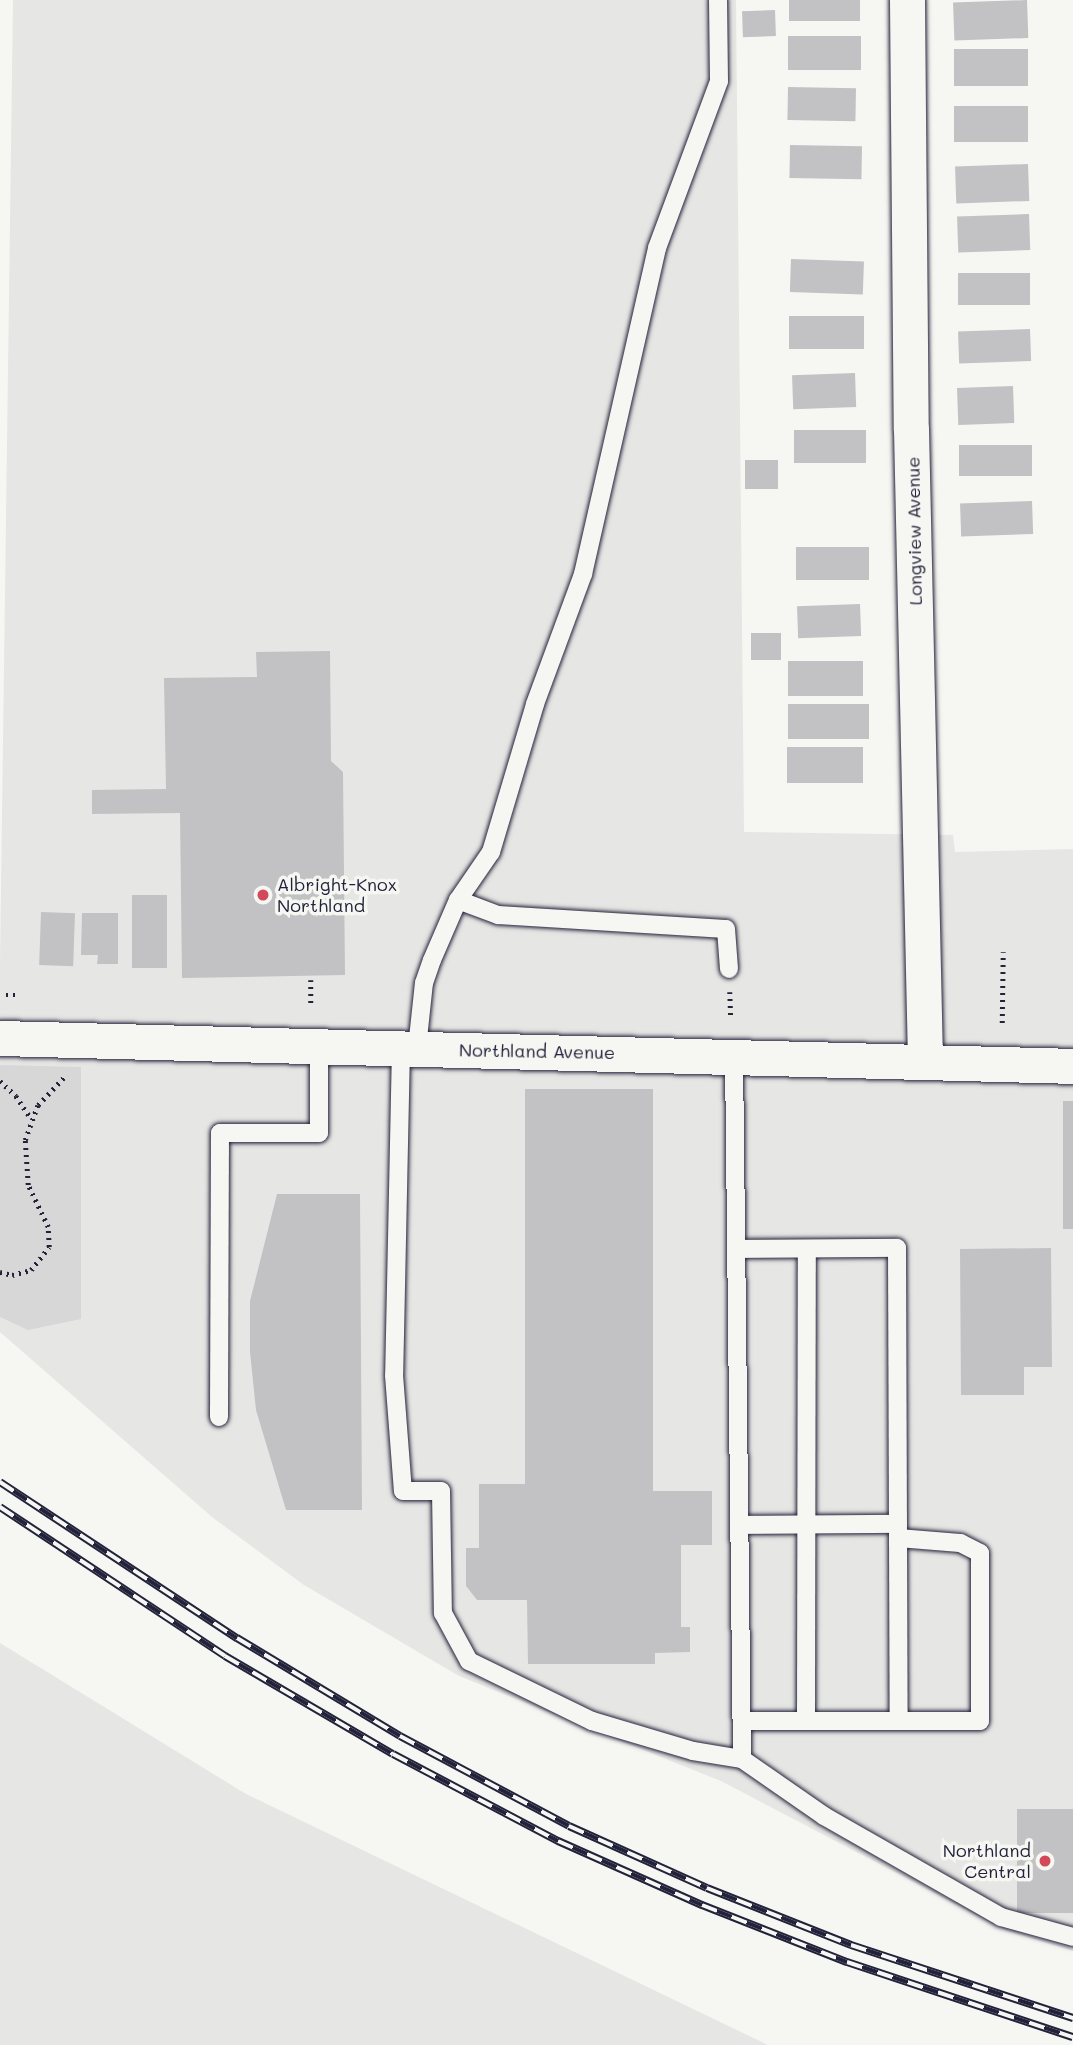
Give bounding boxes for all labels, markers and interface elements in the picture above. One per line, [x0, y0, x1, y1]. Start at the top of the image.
street label: Longview Avenue [902, 456, 926, 606]
place label: Albright-Knox Northland [277, 874, 397, 917]
marker: Albright-Knox Northland [255, 887, 271, 903]
street label: Northland Avenue [459, 1039, 615, 1063]
place label: Northland Central [943, 1840, 1031, 1882]
marker: Northland Central [1037, 1853, 1053, 1869]

